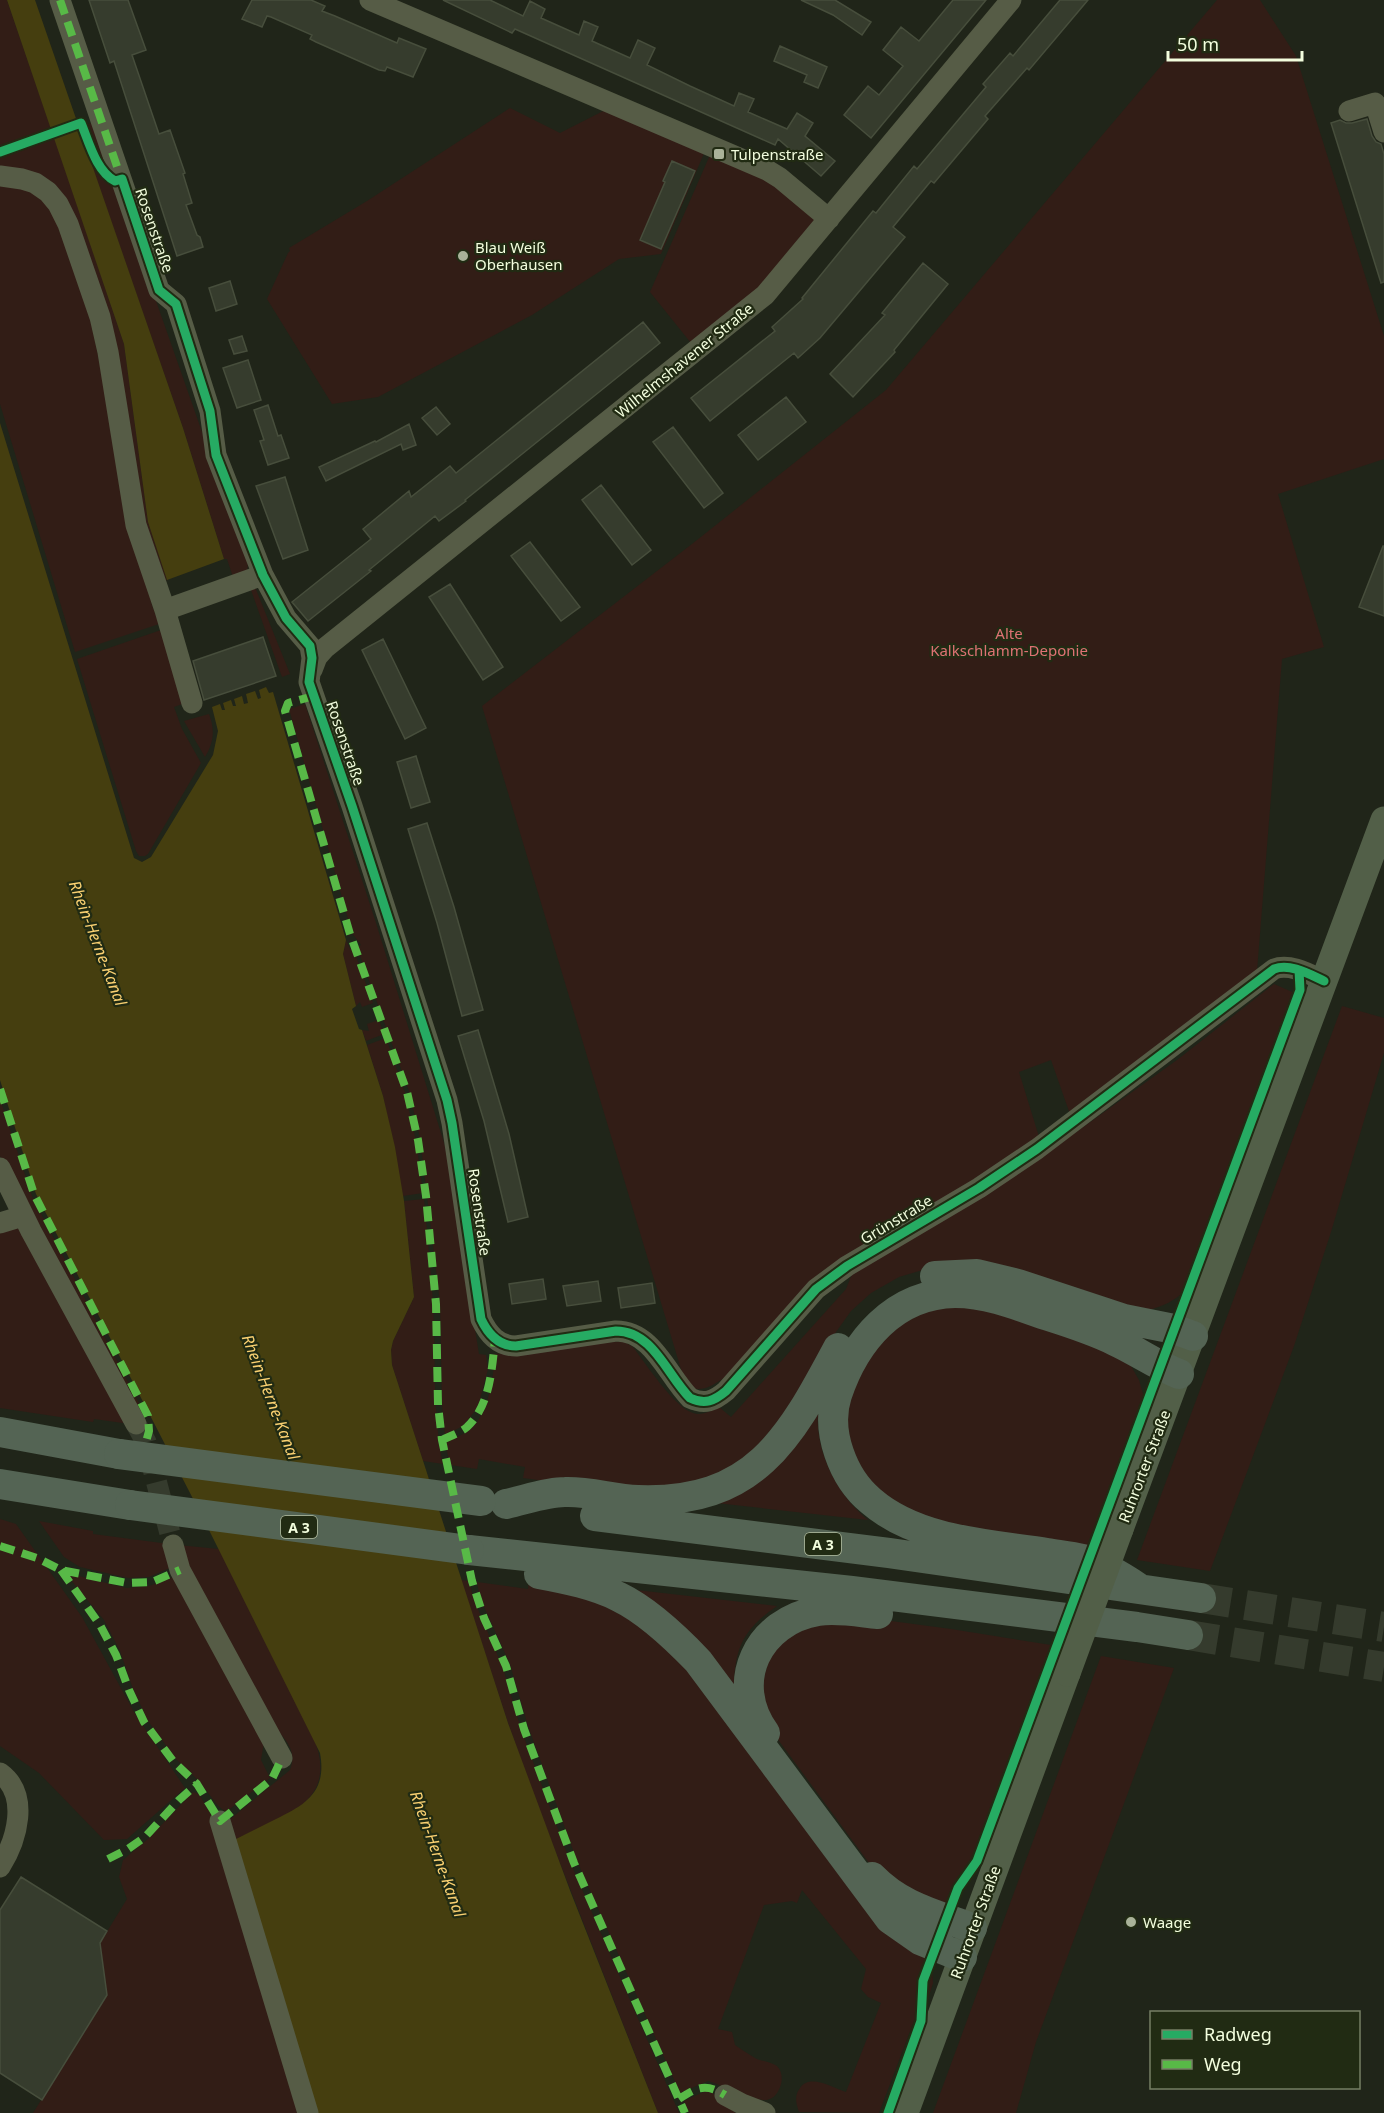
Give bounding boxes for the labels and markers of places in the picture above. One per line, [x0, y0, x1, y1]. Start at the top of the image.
place label: Tulpenstraße [731, 144, 824, 164]
marker: Tulpenstraße [712, 147, 726, 161]
place label: Blau Weiß Oberhausen [475, 237, 562, 274]
marker: Blau Weiß Oberhausen [456, 249, 470, 263]
place label: Waage [1143, 1912, 1191, 1932]
marker: Waage [1124, 1915, 1138, 1929]

